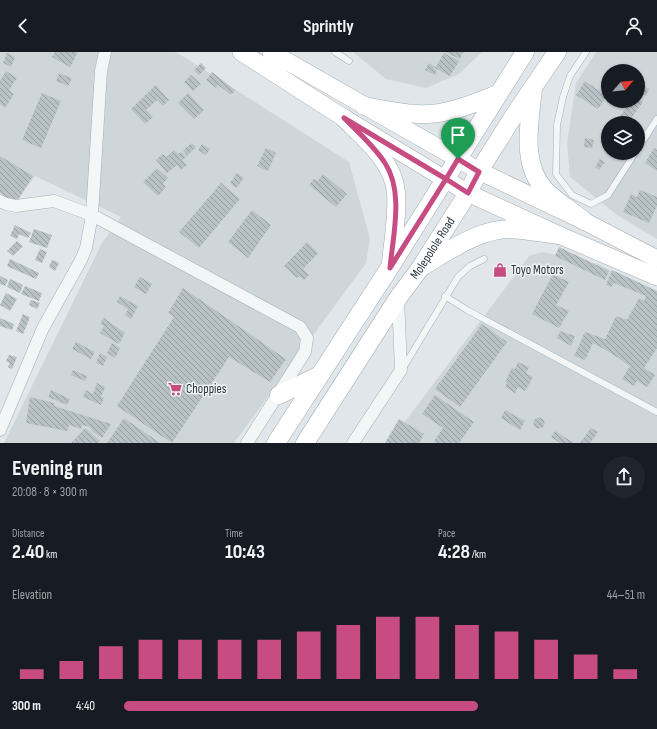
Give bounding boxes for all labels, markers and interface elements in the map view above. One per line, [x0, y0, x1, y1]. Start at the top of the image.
icon: back [12, 15, 34, 37]
icon: person [623, 15, 645, 37]
text: Sprintly [303, 16, 354, 37]
north arrow [601, 64, 645, 108]
map controls [601, 64, 645, 160]
button: layers [601, 116, 645, 160]
pin [441, 118, 475, 159]
icon: arrive [447, 124, 469, 146]
street label: Molepolole Road [407, 214, 459, 282]
shop icon: Toyo Motors [492, 262, 508, 278]
place label: Toyo Motors [511, 262, 564, 278]
supermarket icon: Choppies [167, 381, 183, 397]
place label: Choppies [186, 381, 227, 397]
text: Evening run [12, 455, 103, 482]
button: share [603, 456, 645, 498]
text: 20:08 · 8 × 300 m [12, 484, 87, 500]
text: Distance [12, 527, 44, 540]
text: Time [225, 527, 243, 540]
text: Pace [438, 527, 456, 540]
text: 2.40 [12, 540, 44, 564]
text: 10:43 [225, 540, 265, 564]
text: 4:28 [438, 540, 470, 564]
text: km [44, 548, 57, 561]
text: /km [470, 548, 486, 561]
text: Elevation [12, 587, 52, 603]
text: 44–51 m [607, 587, 645, 603]
text: 300 m [12, 698, 41, 714]
text: 4:40 [76, 698, 95, 714]

